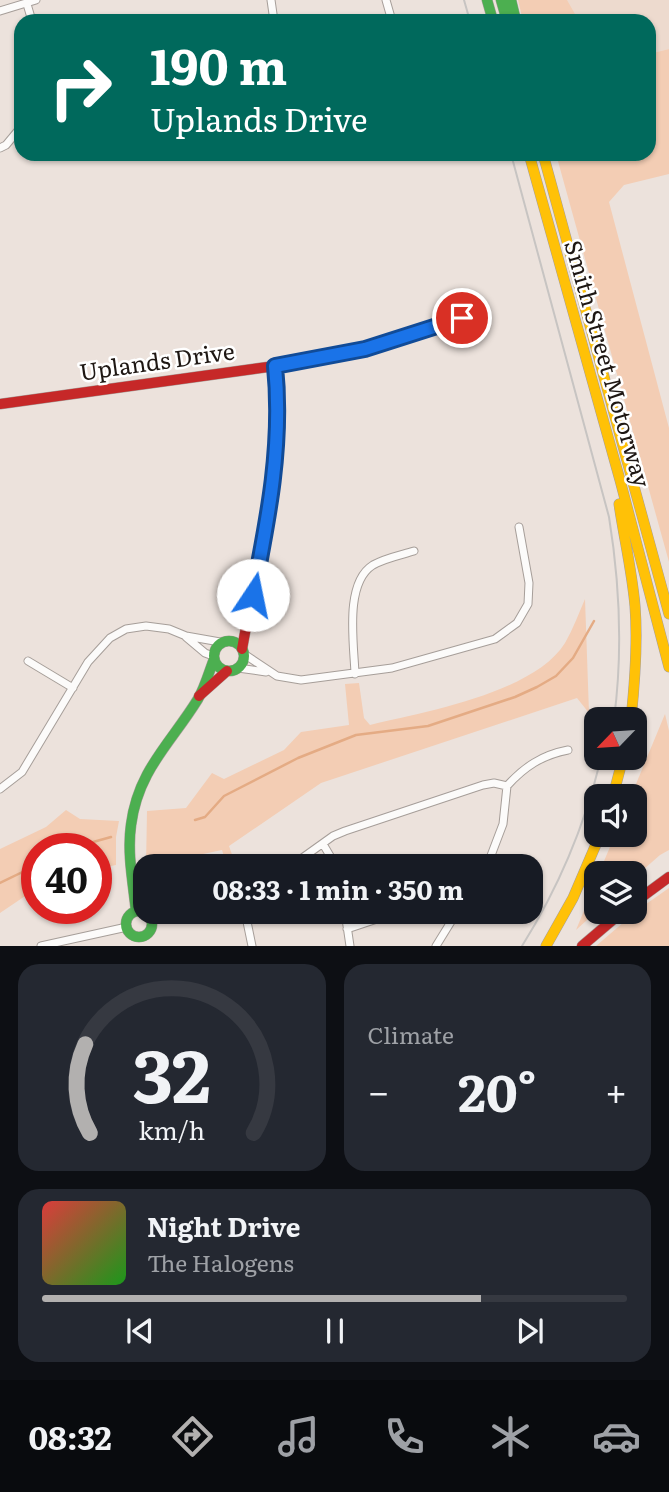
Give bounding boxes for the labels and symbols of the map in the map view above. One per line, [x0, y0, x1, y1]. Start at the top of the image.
street label: Smith Street Motorway [557, 236, 661, 492]
pin [432, 288, 492, 348]
street label: Uplands Drive [77, 332, 237, 388]
position arrow [216, 558, 290, 632]
north arrow [584, 707, 648, 770]
speed limit sign: 40 [21, 833, 112, 924]

